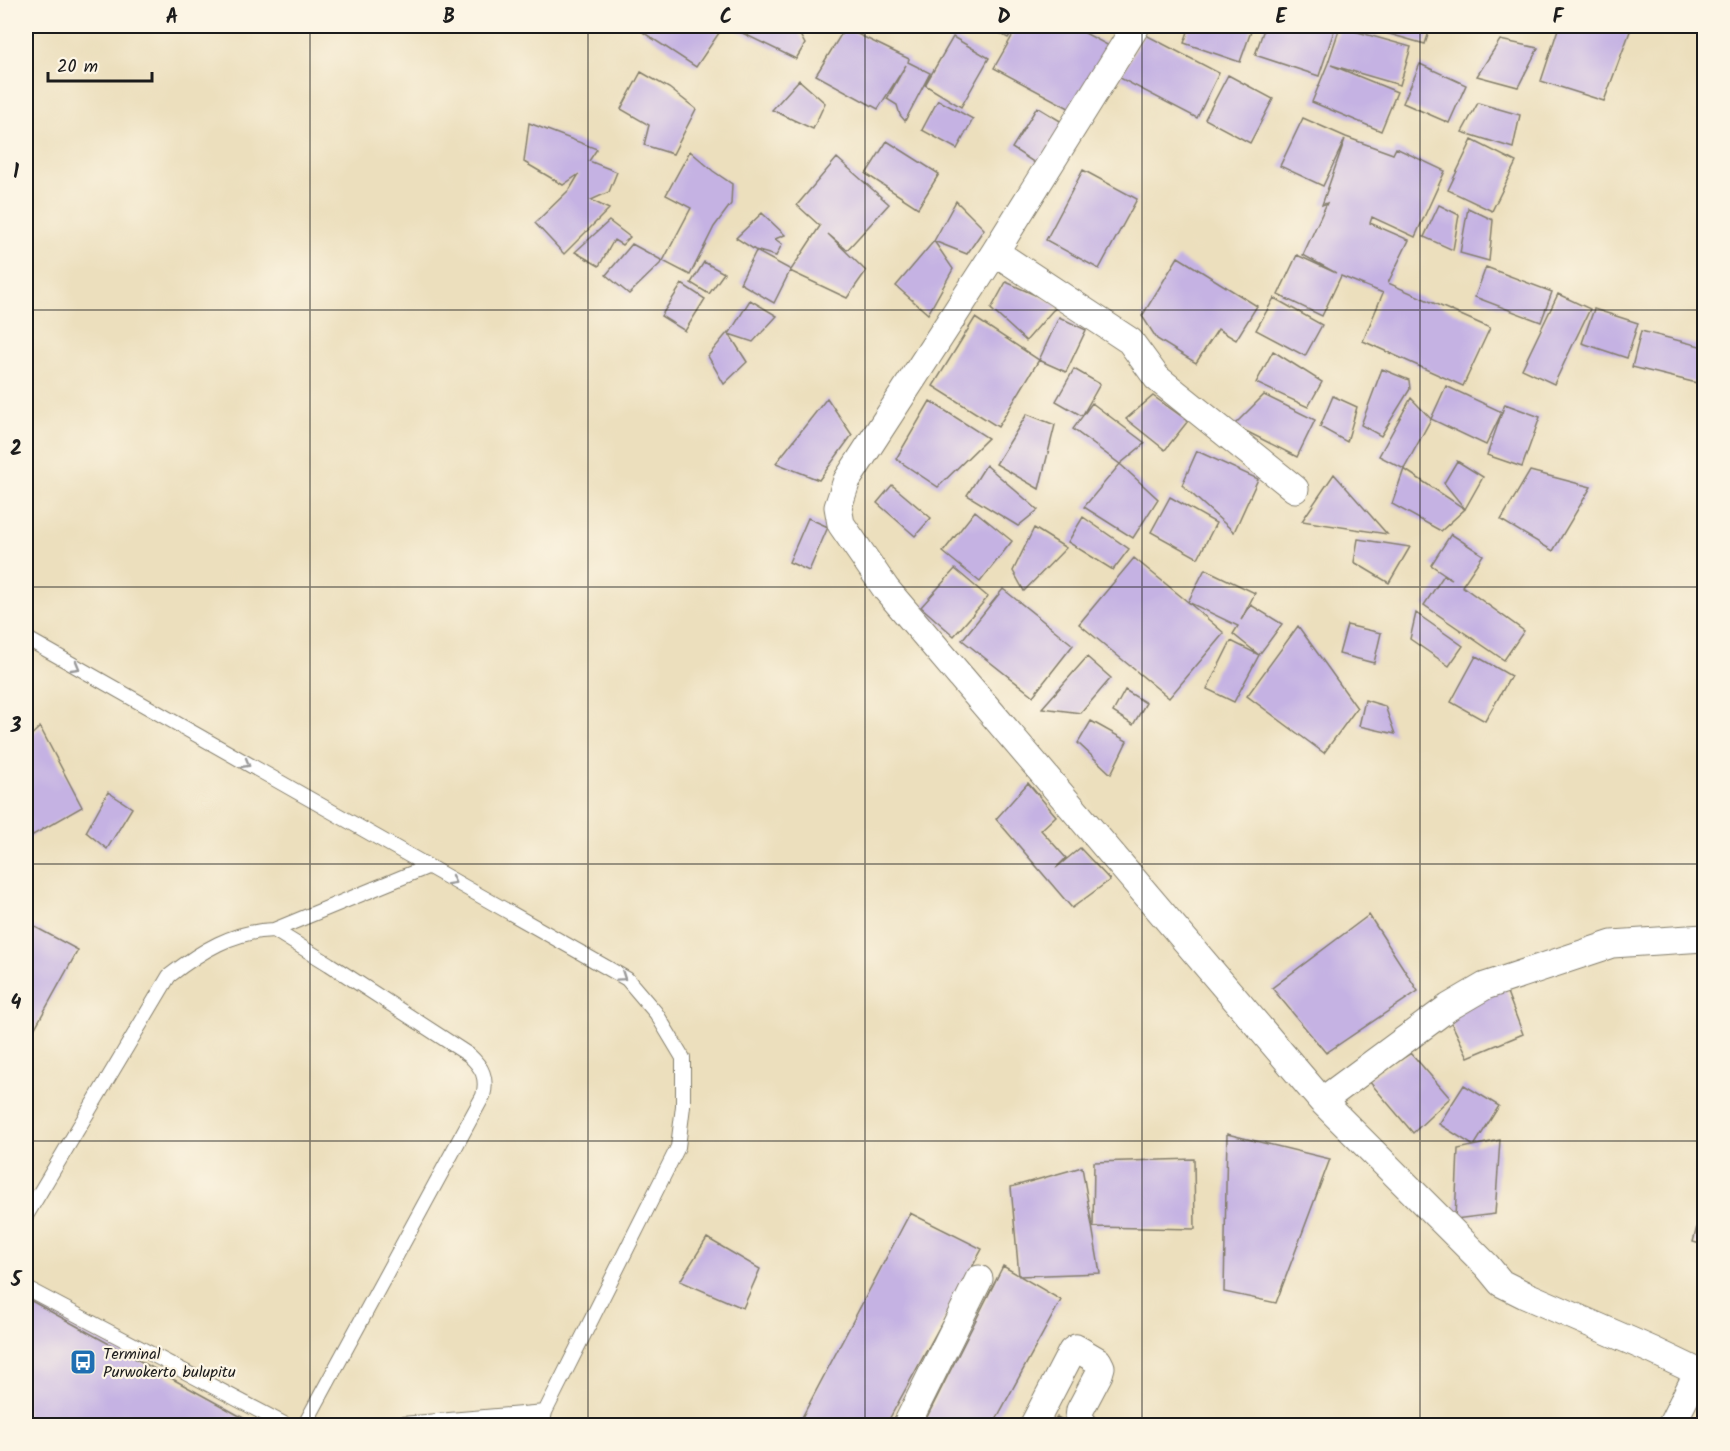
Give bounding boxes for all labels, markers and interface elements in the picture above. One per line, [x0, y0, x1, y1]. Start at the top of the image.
text: A [166, 2, 178, 34]
text: B [443, 2, 455, 34]
text: C [720, 2, 732, 34]
text: D [997, 2, 1011, 34]
text: E [1275, 2, 1287, 34]
text: F [1553, 2, 1565, 34]
scale bar [48, 45, 152, 83]
text: 20 m [57, 53, 98, 82]
text: 1 [13, 157, 19, 189]
text: 2 [10, 434, 22, 466]
one-way arrow [70, 660, 80, 671]
text: 3 [10, 711, 22, 743]
one-way arrow [240, 757, 250, 768]
one-way arrow [446, 874, 456, 885]
one-way arrow [615, 970, 626, 981]
text: 4 [11, 988, 22, 1020]
text: 5 [10, 1265, 23, 1297]
place label: Terminal Purwokerto bulupitu [103, 1342, 236, 1385]
bus stop icon: Terminal Purwokerto bulupitu [68, 1347, 98, 1377]

